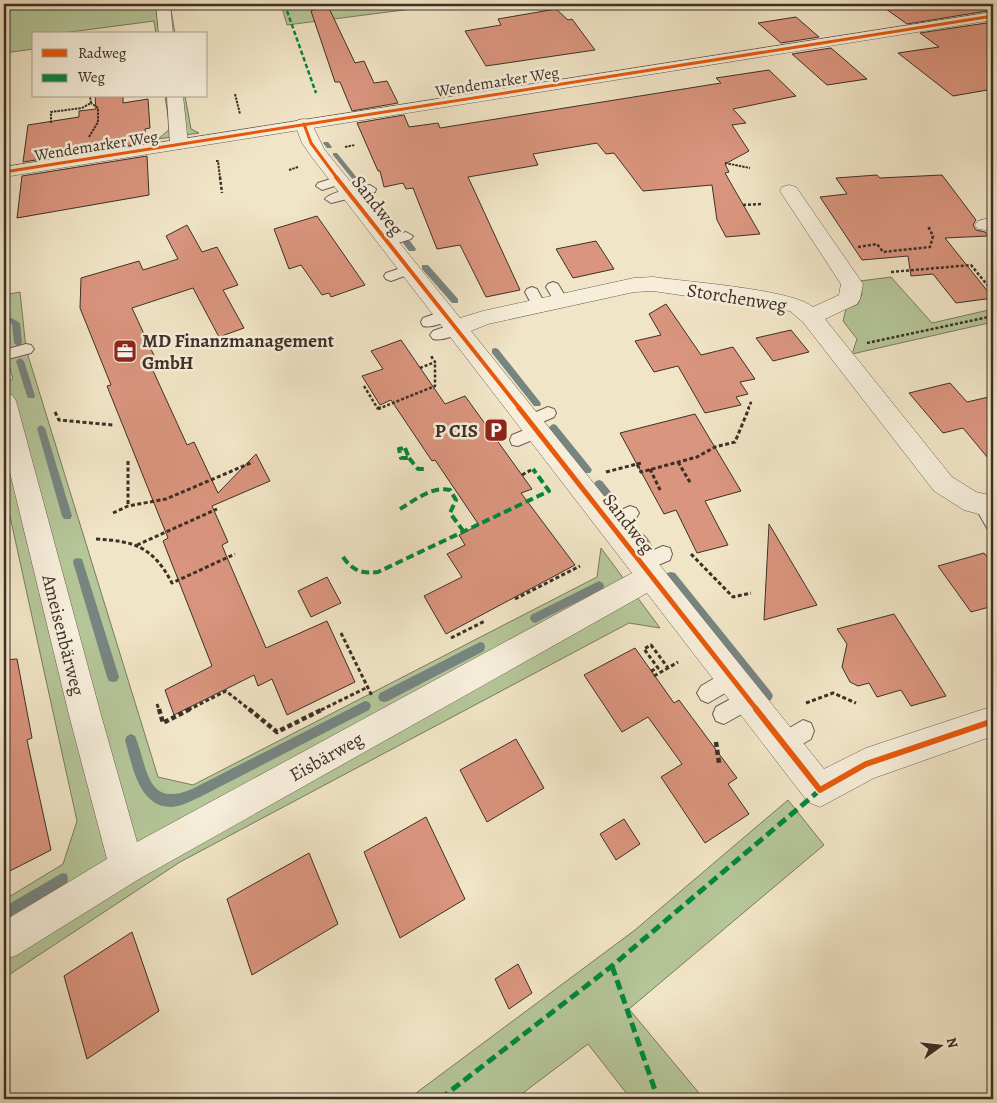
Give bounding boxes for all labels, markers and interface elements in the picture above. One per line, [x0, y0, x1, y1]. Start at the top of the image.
legend [32, 32, 208, 98]
text: Radweg [78, 43, 127, 63]
street label: Wendemarker Weg [433, 61, 561, 103]
text: Weg [77, 67, 105, 87]
street label: Wendemarker Weg [32, 125, 160, 167]
street label: Sandweg [345, 170, 409, 242]
street label: Storchenweg [685, 277, 789, 319]
place label: MD Finanzmanagement GmbH [142, 328, 335, 376]
office icon: MD Finanzmanagement GmbH [112, 338, 138, 364]
parking icon: P CIS [483, 417, 509, 443]
place label: P CIS [435, 418, 478, 444]
street label: Sandweg [596, 488, 660, 560]
street label: Ameisenbärweg [35, 571, 91, 699]
street label: Eisbärweg [285, 726, 368, 788]
north arrow [914, 1020, 964, 1070]
text: N [942, 1035, 963, 1050]

